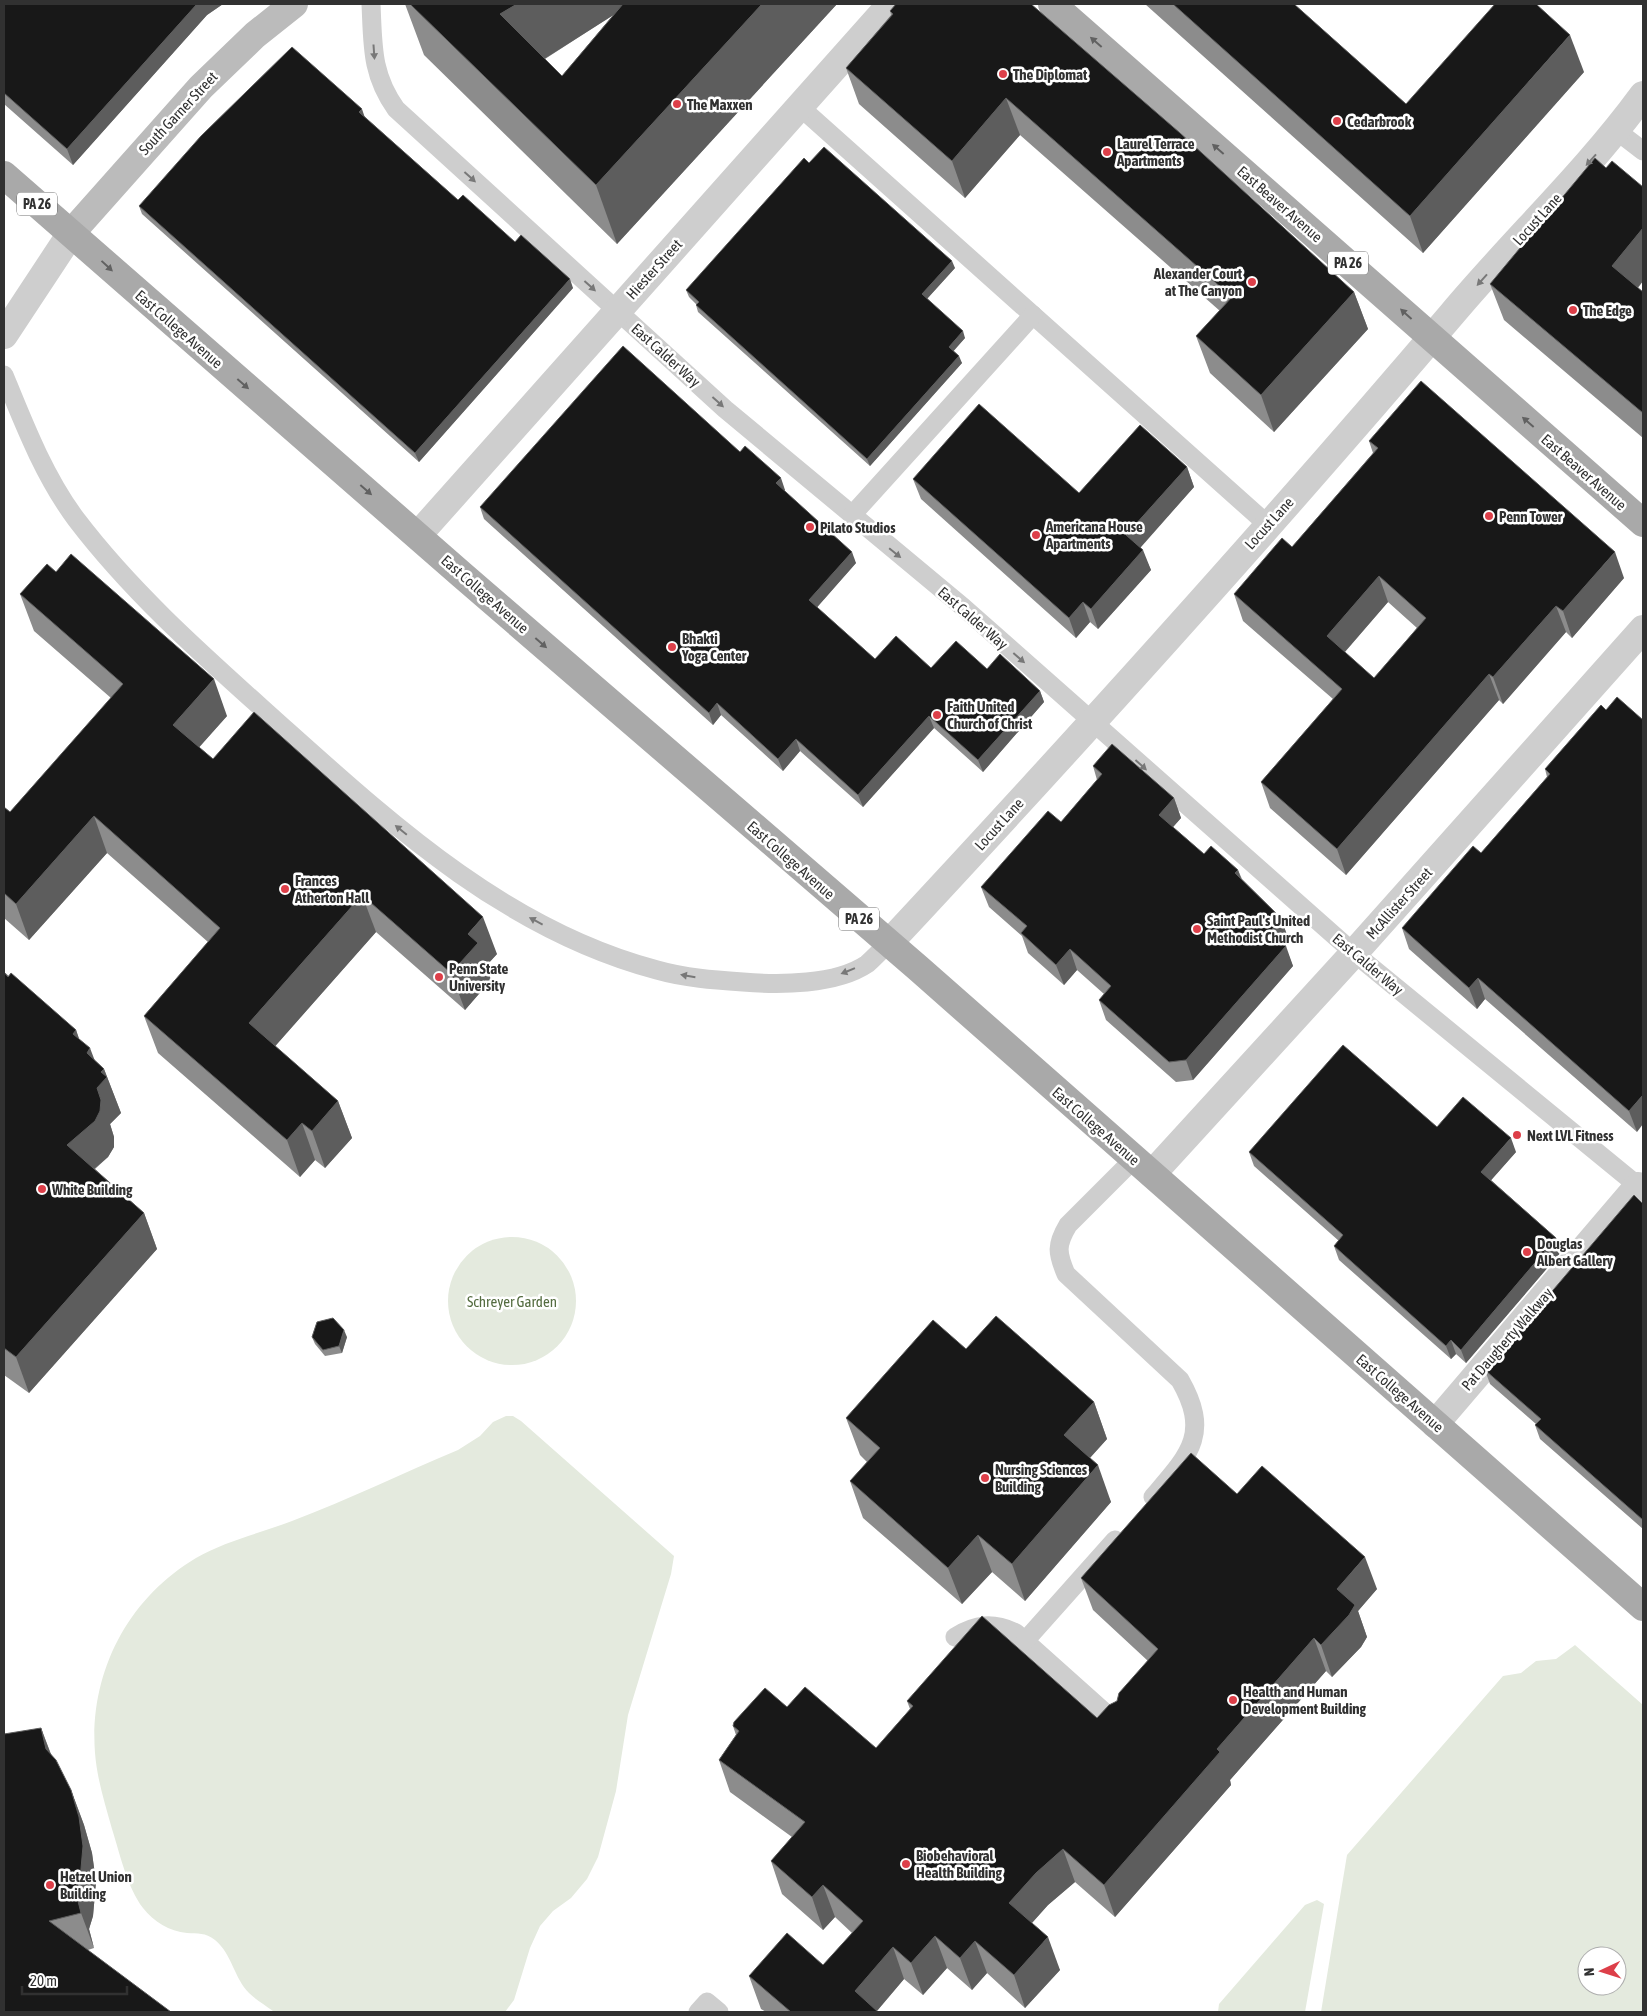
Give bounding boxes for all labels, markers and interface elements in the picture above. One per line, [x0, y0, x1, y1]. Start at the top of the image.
one-way arrow [1089, 37, 1102, 48]
one-way arrow [371, 45, 379, 61]
place label: The Diplomat [1013, 66, 1088, 83]
street label: South Garner Street [135, 68, 221, 158]
marker: The Diplomat [997, 68, 1009, 80]
place label: The Maxxen [687, 96, 753, 113]
marker: The Maxxen [671, 98, 683, 110]
place label: Cedarbrook [1347, 113, 1412, 130]
marker: Cedarbrook [1331, 115, 1343, 127]
place label: Laurel Terrace Apartments [1116, 135, 1195, 169]
one-way arrow [1212, 144, 1225, 155]
marker: Laurel Terrace Apartments [1101, 146, 1113, 158]
one-way arrow [1585, 153, 1597, 165]
street label: East Beaver Avenue [1234, 163, 1326, 246]
one-way arrow [464, 171, 477, 182]
street label: Locust Lane [1509, 189, 1565, 249]
road number: PA 26 [17, 192, 57, 215]
street label: Hiester Street [623, 236, 685, 302]
road number: PA 26 [1328, 252, 1368, 274]
one-way arrow [101, 260, 113, 272]
place label: Alexander Court at The Canyon [1153, 265, 1243, 299]
one-way arrow [1476, 274, 1488, 286]
marker: Alexander Court at The Canyon [1246, 276, 1258, 288]
one-way arrow [584, 280, 596, 292]
street label: East College Avenue [132, 287, 226, 372]
place label: The Edge [1583, 302, 1632, 319]
marker: The Edge [1567, 304, 1579, 316]
one-way arrow [1401, 308, 1413, 320]
street label: East Calder Way [628, 320, 704, 390]
one-way arrow [237, 378, 249, 389]
one-way arrow [712, 396, 724, 408]
one-way arrow [1522, 416, 1534, 428]
street label: East Beaver Avenue [1538, 431, 1630, 514]
one-way arrow [360, 484, 372, 495]
street label: Locust Lane [1241, 493, 1297, 553]
place label: Penn Tower [1499, 508, 1563, 525]
marker: Penn Tower [1483, 510, 1495, 522]
place label: Americana House Apartments [1045, 518, 1143, 552]
place label: Pilato Studios [820, 519, 896, 536]
marker: Pilato Studios [804, 521, 816, 533]
marker: Americana House Apartments [1030, 529, 1042, 541]
one-way arrow [889, 547, 902, 558]
street label: East College Avenue [438, 552, 532, 637]
street label: East Calder Way [935, 583, 1011, 653]
place label: Bhakti Yoga Center [681, 630, 747, 664]
one-way arrow [534, 638, 547, 649]
marker: Bhakti Yoga Center [666, 641, 678, 653]
one-way arrow [1013, 652, 1025, 664]
place label: Faith United Church of Christ [947, 698, 1033, 732]
marker: Faith United Church of Christ [931, 709, 943, 721]
one-way arrow [1135, 760, 1148, 771]
street label: Locust Lane [971, 794, 1027, 854]
street label: East College Avenue [744, 818, 838, 903]
one-way arrow [395, 825, 408, 836]
street label: McAllister Street [1363, 864, 1435, 942]
place label: Frances Atherton Hall [294, 872, 370, 906]
marker: Frances Atherton Hall [279, 883, 291, 895]
road number: PA 26 [839, 908, 879, 931]
place label: Saint Paul's United Methodist Church [1207, 912, 1310, 946]
one-way arrow [529, 917, 542, 926]
marker: Saint Paul's United Methodist Church [1191, 923, 1203, 935]
street label: East Calder Way [1329, 930, 1407, 998]
place label: Penn State University [449, 960, 508, 994]
one-way arrow [841, 968, 856, 976]
marker: Penn State University [433, 971, 445, 983]
one-way arrow [680, 971, 696, 979]
street label: East College Avenue [1049, 1084, 1143, 1169]
place label: Next LVL Fitness [1527, 1127, 1614, 1144]
marker: Next LVL Fitness [1511, 1129, 1523, 1141]
place label: White Building [51, 1181, 133, 1198]
marker: White Building [36, 1183, 48, 1195]
place label: Douglas Albert Gallery [1536, 1235, 1614, 1269]
marker: Douglas Albert Gallery [1521, 1246, 1533, 1258]
street label: Pat Daugherty Walkway [1458, 1284, 1556, 1394]
park label: Schreyer Garden [467, 1293, 557, 1310]
street label: East College Avenue [1353, 1351, 1447, 1436]
place label: Nursing Sciences Building [995, 1461, 1088, 1495]
marker: Nursing Sciences Building [979, 1472, 991, 1484]
place label: Health and Human Development Building [1243, 1683, 1367, 1717]
marker: Health and Human Development Building [1227, 1694, 1239, 1706]
place label: Biobehavioral Health Building [916, 1847, 1003, 1881]
marker: Biobehavioral Health Building [900, 1858, 912, 1870]
place label: Hetzel Union Building [60, 1868, 132, 1902]
marker: Hetzel Union Building [44, 1879, 56, 1891]
north arrow [1577, 1946, 1627, 1996]
scale bar [22, 1964, 128, 1996]
text: N [1581, 1967, 1597, 1977]
text: 20 m [30, 1972, 57, 1989]

